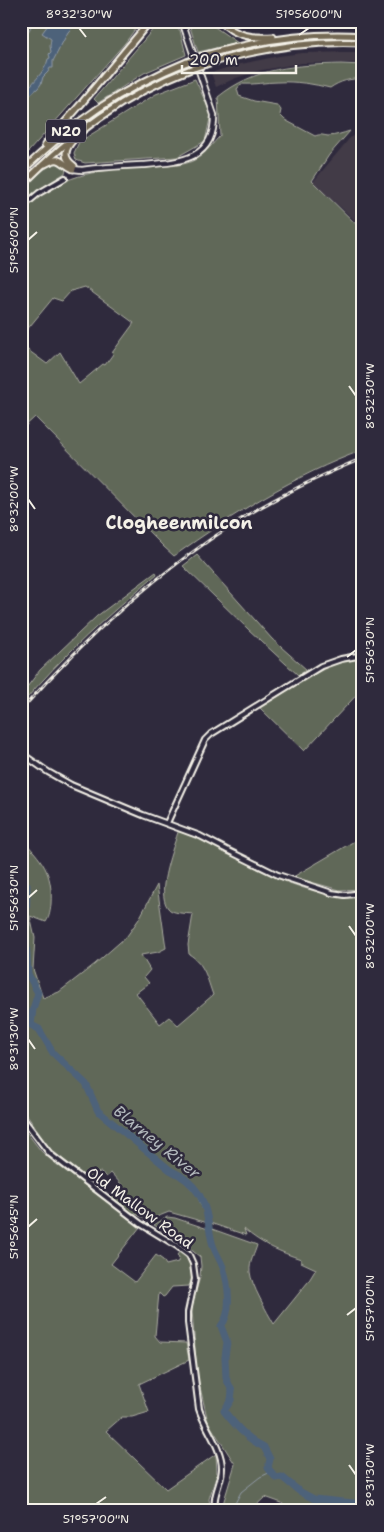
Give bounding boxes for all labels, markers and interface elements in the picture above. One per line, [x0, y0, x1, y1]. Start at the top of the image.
text: 8°32'30"W [46, 6, 112, 22]
text: 51°56'00"N [276, 6, 342, 22]
scale bar [182, 42, 295, 74]
text: 200 m [189, 50, 238, 70]
road number: N20 [46, 120, 86, 142]
text: 51°56'00"N [6, 207, 22, 273]
text: 8°32'30"W [362, 363, 378, 429]
text: 8°32'00"W [6, 466, 22, 532]
district label: Clogheenmilcon [106, 511, 252, 535]
text: 51°56'30"N [362, 617, 378, 683]
text: 51°56'30"N [6, 865, 22, 931]
text: 8°32'00"W [362, 903, 378, 969]
text: 8°31'30"W [6, 1007, 22, 1071]
water label: Blarney River [109, 1100, 205, 1184]
street label: Old Mallow Road [83, 1163, 198, 1254]
text: 51°56'45"N [6, 1195, 22, 1259]
text: 51°57'00"N [362, 1275, 378, 1341]
text: 8°31'30"W [362, 1443, 378, 1507]
text: 51°57'00"N [63, 1511, 129, 1527]

